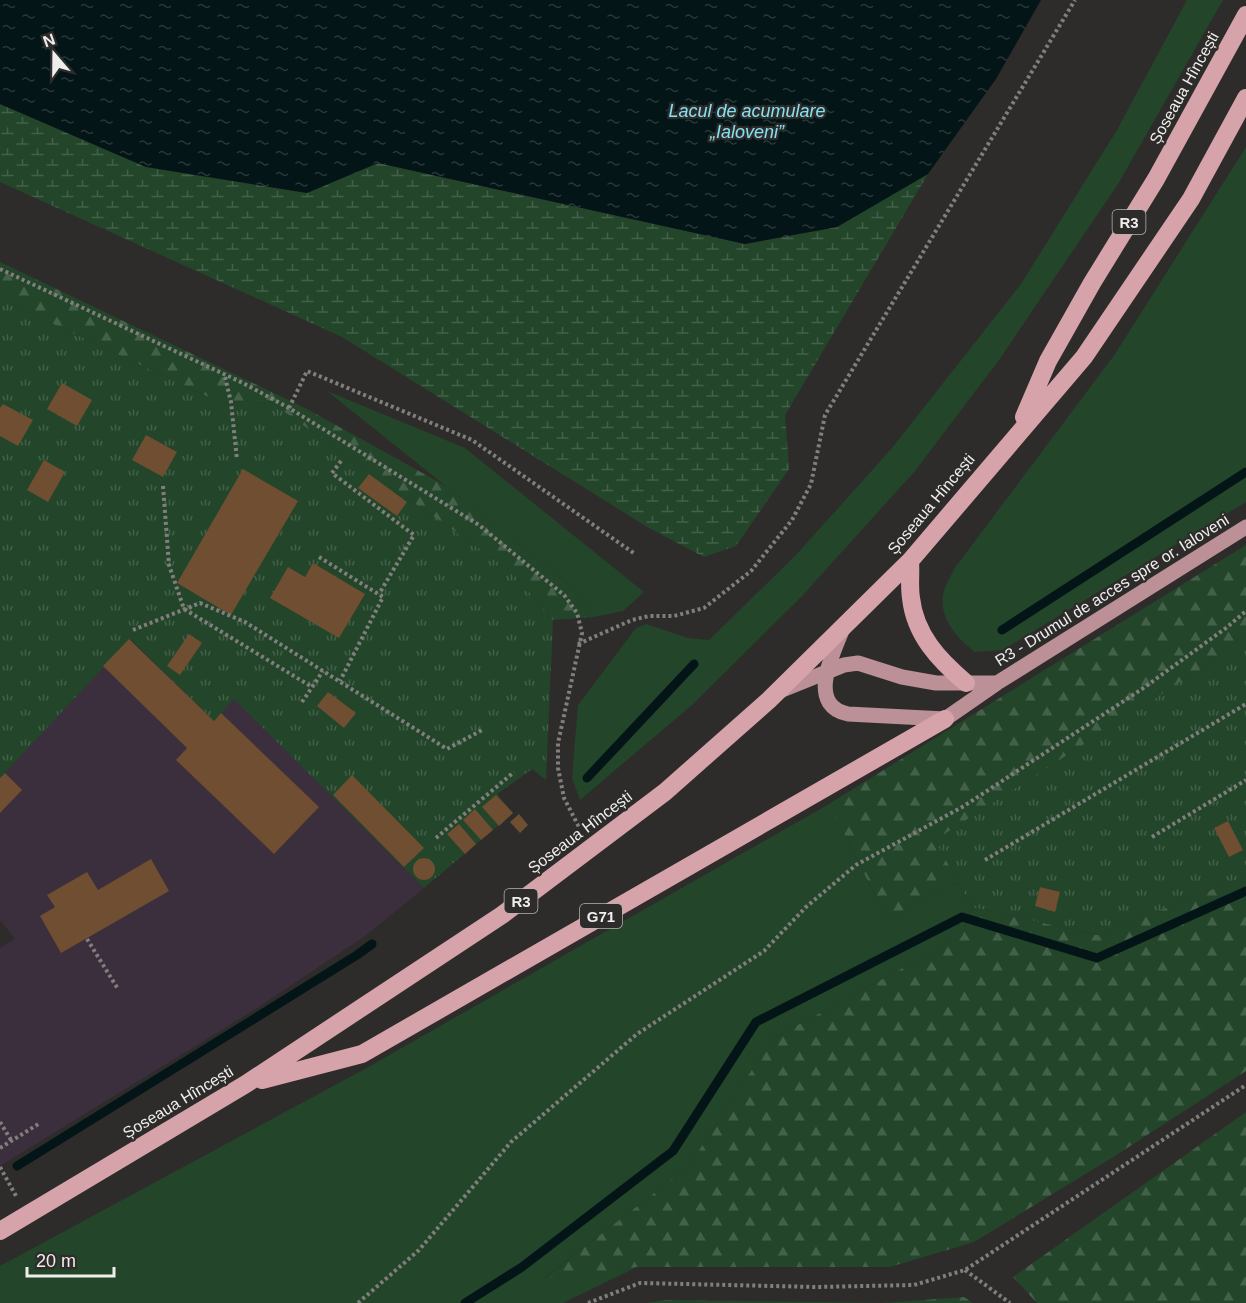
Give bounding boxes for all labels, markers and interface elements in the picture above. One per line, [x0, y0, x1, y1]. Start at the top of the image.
north arrow [24, 24, 84, 84]
street label: Șoseaua Hîncești [1146, 29, 1222, 147]
text: N [41, 30, 57, 50]
water label: Lacul de acumulare „Ialoveni” [668, 101, 826, 142]
road number: R3 [1112, 210, 1146, 234]
street label: Șoseaua Hîncești [884, 451, 978, 557]
street label: R3 - Drumul de acces spre or. Ialoveni [992, 511, 1232, 669]
street label: Șoseaua Hîncești [525, 787, 635, 877]
road number: R3 [504, 889, 538, 913]
road number: G71 [580, 904, 622, 928]
street label: Șoseaua Hîncești [120, 1062, 236, 1142]
scale bar [27, 1240, 114, 1278]
text: 20 m [36, 1251, 76, 1271]

